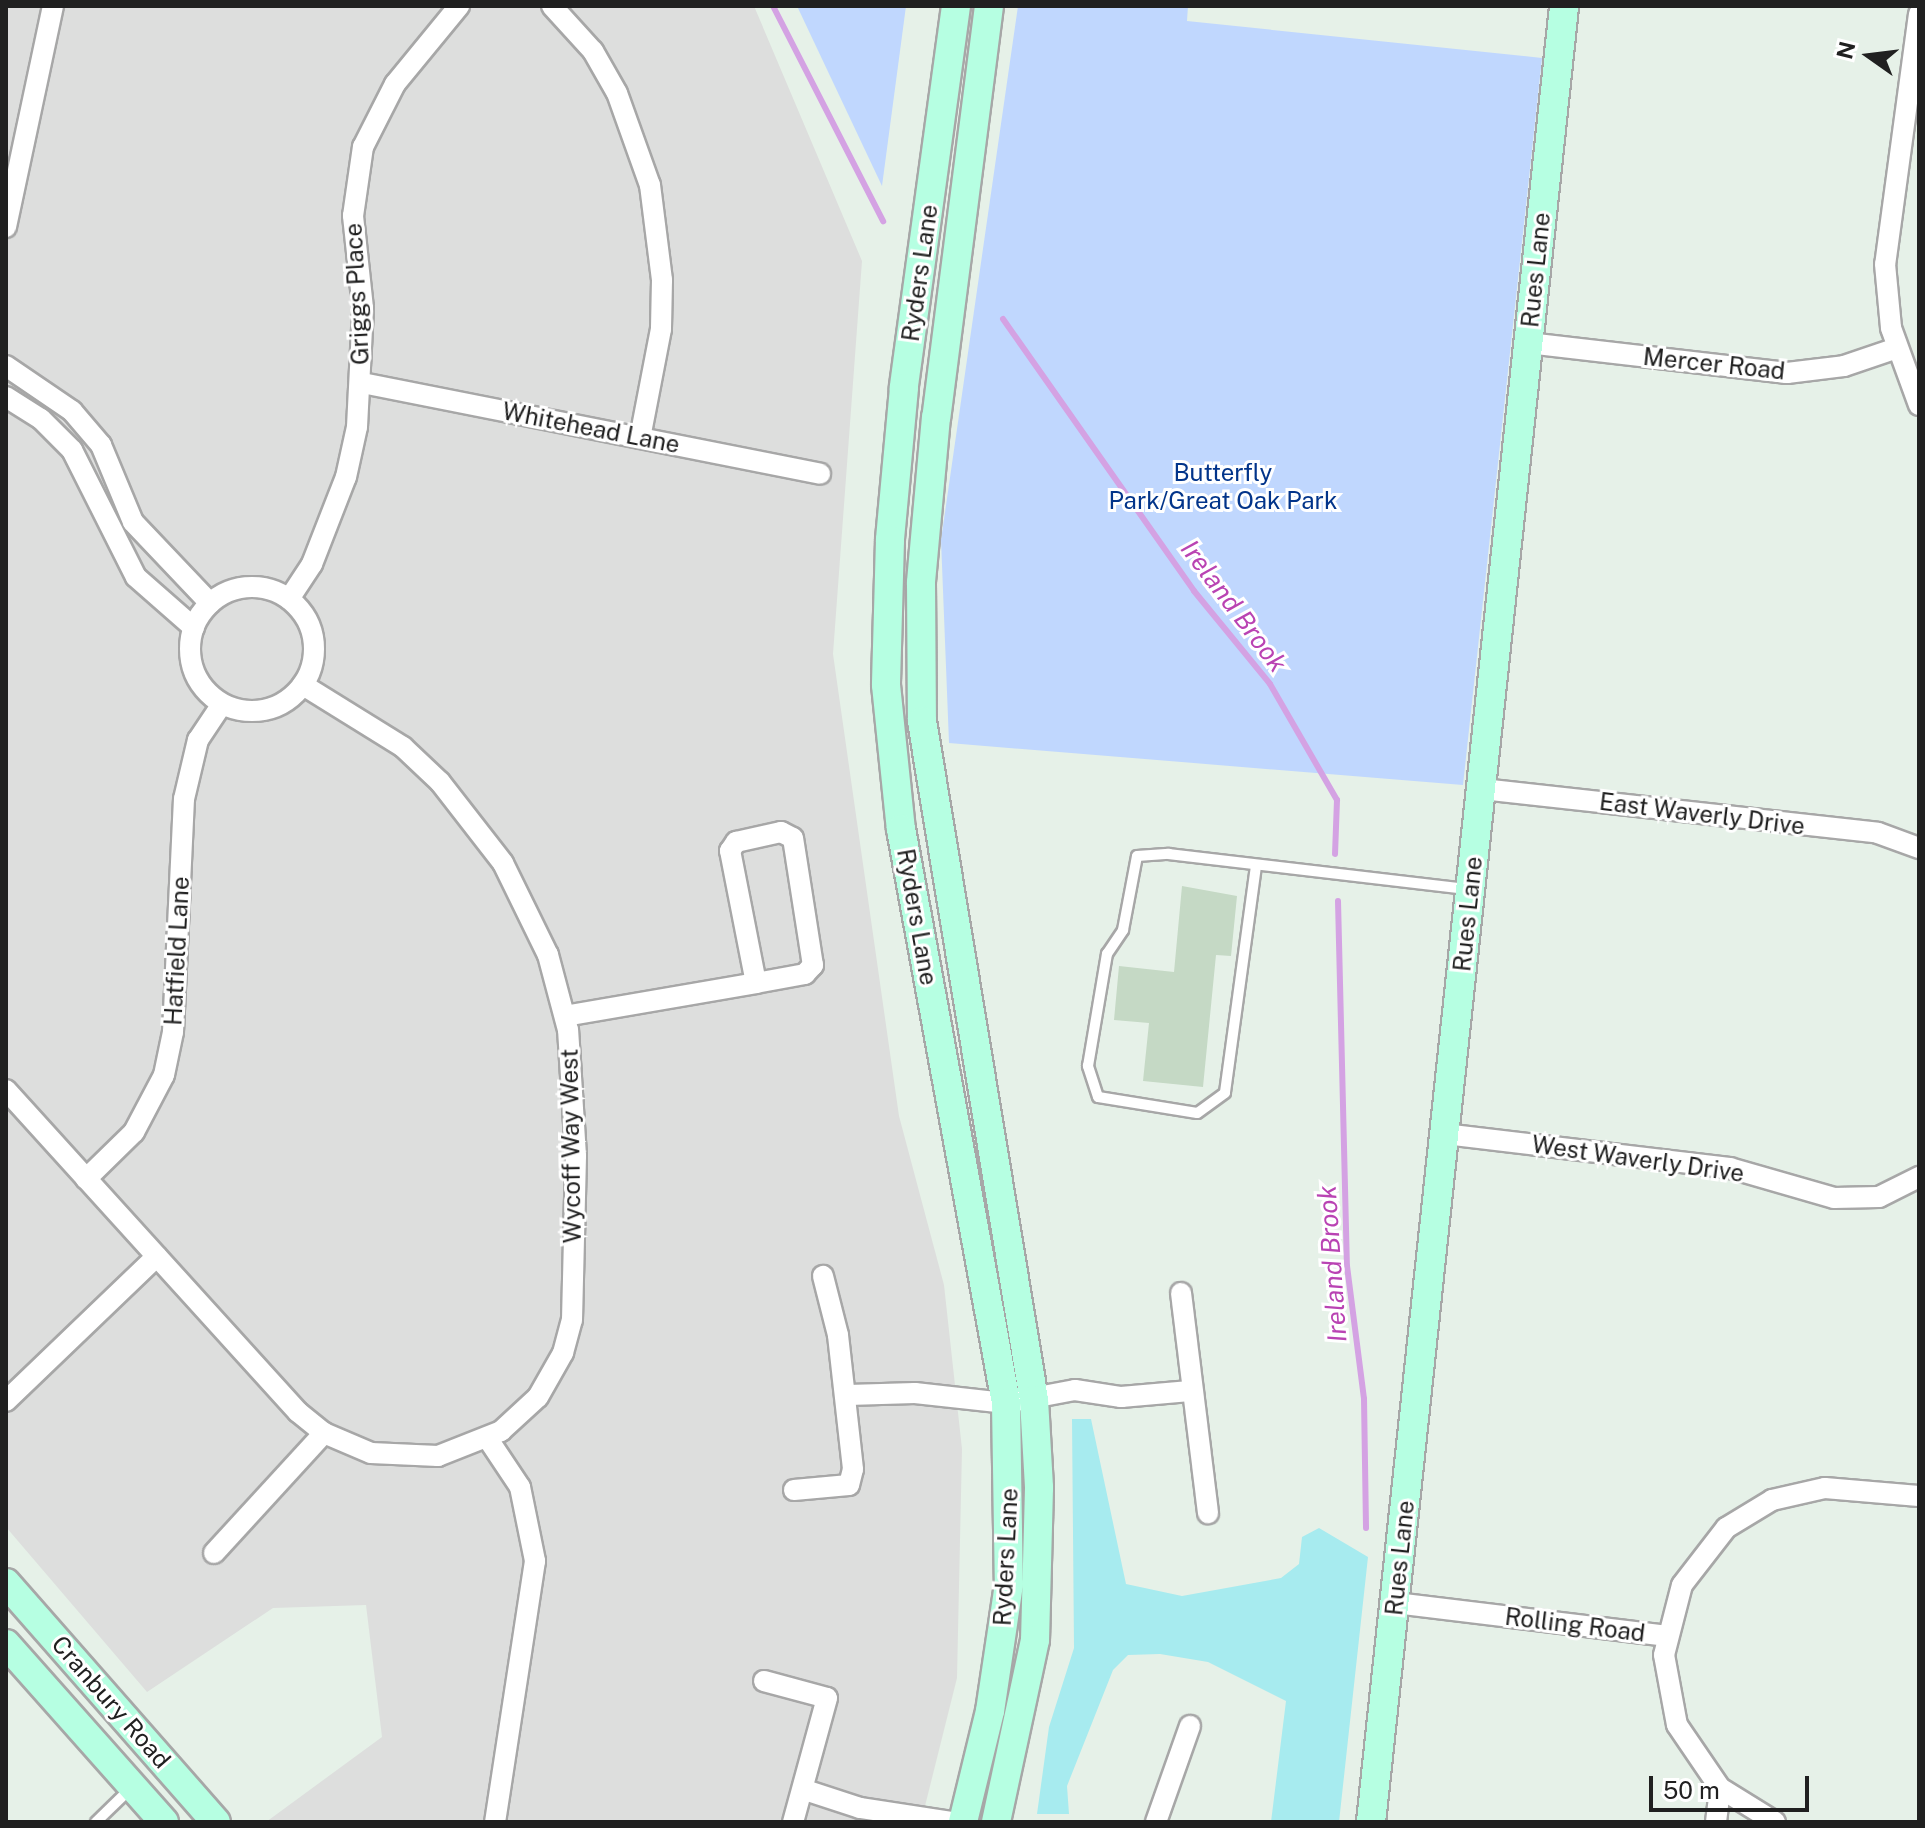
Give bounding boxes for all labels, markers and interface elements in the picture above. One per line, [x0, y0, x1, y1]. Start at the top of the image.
north arrow [1829, 16, 1909, 96]
text: N [1831, 39, 1860, 62]
street label: Ryders Lane [896, 203, 944, 343]
street label: Rues Lane [1516, 211, 1556, 329]
street label: Griggs Place [339, 222, 375, 366]
street label: Mercer Road [1642, 342, 1786, 386]
street label: Whitehead Lane [500, 397, 682, 459]
park label: Butterfly Park/Great Oak Park [1109, 459, 1337, 515]
water label: Ireland Brook [1174, 534, 1294, 678]
street label: East Waverly Drive [1597, 787, 1807, 841]
street label: Ryders Lane [891, 846, 943, 988]
street label: Rues Lane [1448, 855, 1488, 973]
street label: Hatfield Lane [159, 876, 195, 1026]
street label: Wycoff Way West [555, 1048, 587, 1244]
street label: West Waverly Drive [1530, 1130, 1746, 1188]
water label: Ireland Brook [1311, 1185, 1353, 1343]
street label: Ryders Lane [988, 1487, 1024, 1627]
street label: Rues Lane [1380, 1499, 1420, 1617]
street label: Rolling Road [1503, 1602, 1647, 1648]
street label: Cranbury Road [46, 1630, 176, 1774]
scale bar [1653, 1760, 1813, 1810]
text: 50 m [1663, 1776, 1720, 1804]

